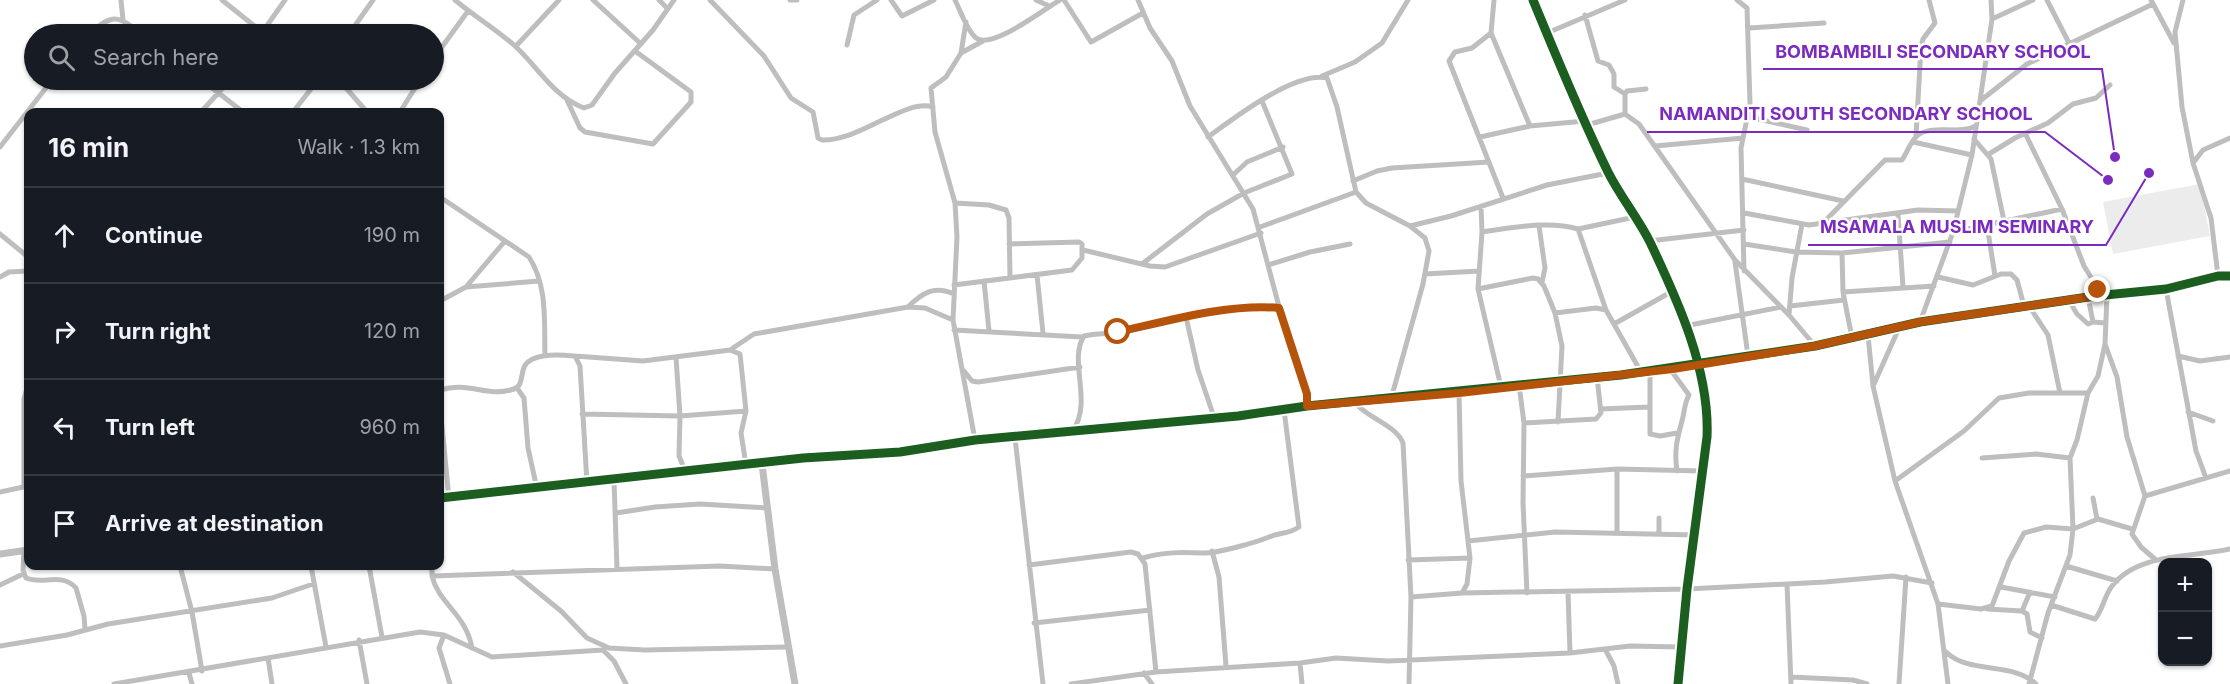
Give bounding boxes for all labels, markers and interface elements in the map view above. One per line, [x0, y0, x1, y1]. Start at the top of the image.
search box [24, 24, 444, 90]
callout: BOMBAMBILI SECONDARY SCHOOL [1763, 33, 2102, 69]
icon: search [45, 41, 78, 74]
text: BOMBAMBILI SECONDARY SCHOOL [1775, 41, 2091, 62]
text: Search here [93, 44, 219, 70]
callout: NAMANDITI SOUTH SECONDARY SCHOOL [1647, 96, 2045, 132]
text: NAMANDITI SOUTH SECONDARY SCHOOL [1659, 103, 2033, 124]
text: 16 min [48, 132, 129, 163]
text: Walk · 1.3 km [297, 135, 420, 159]
callout: MSAMALA MUSLIM SEMINARY [1808, 209, 2106, 245]
text: MSAMALA MUSLIM SEMINARY [1820, 216, 2094, 237]
icon: ahead [48, 219, 81, 252]
text: Continue [105, 222, 203, 248]
text: 190 m [364, 223, 420, 247]
route end [2084, 276, 2110, 302]
icon: right [48, 315, 81, 348]
text: Turn right [105, 318, 211, 344]
route start [1104, 318, 1130, 344]
text: 120 m [364, 319, 420, 343]
icon: left [48, 411, 81, 444]
text: Turn left [105, 414, 195, 440]
text: 960 m [359, 415, 420, 439]
icon: arrive [48, 507, 81, 540]
text: Arrive at destination [105, 510, 324, 536]
map controls [2158, 558, 2212, 666]
button: + [2158, 558, 2212, 612]
button: − [2158, 612, 2212, 666]

